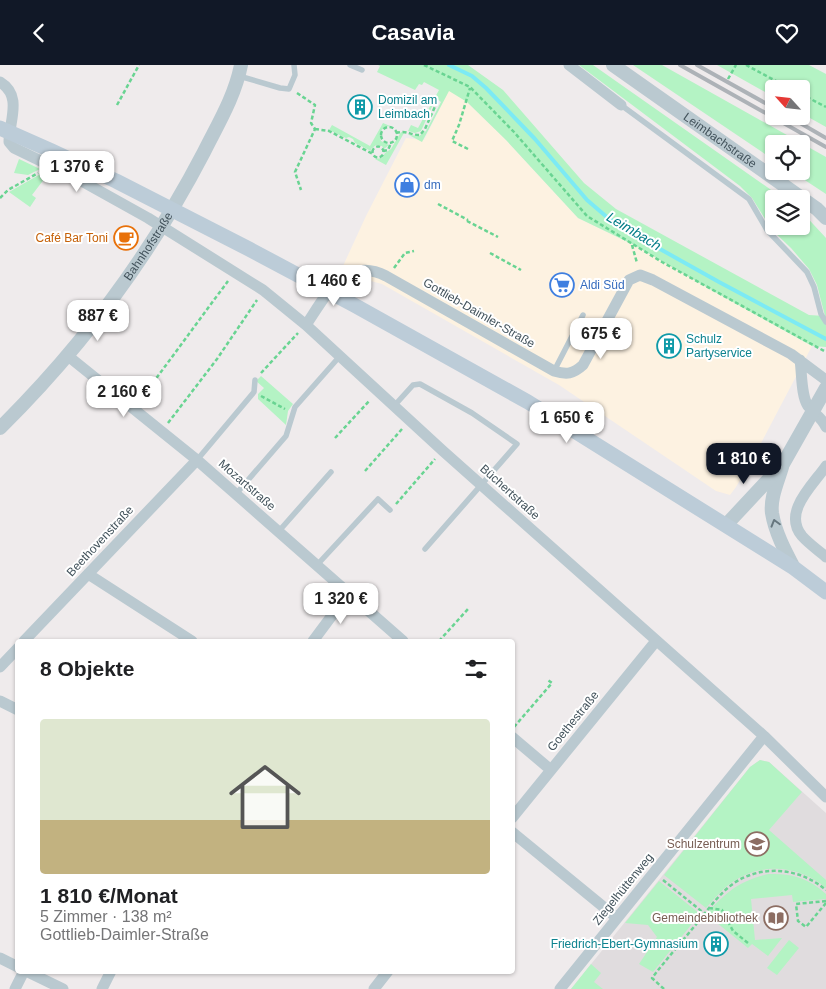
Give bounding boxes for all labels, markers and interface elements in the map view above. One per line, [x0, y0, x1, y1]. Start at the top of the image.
icon: back [25, 19, 53, 47]
icon: heart [773, 19, 801, 47]
text: Casavia [371, 20, 455, 45]
north arrow [765, 80, 810, 125]
map controls [765, 80, 810, 235]
place label: Domizil am Leimbach [378, 93, 437, 121]
building icon: Domizil am Leimbach [347, 94, 373, 120]
street label: Leimbachstraße [681, 110, 760, 171]
button: locate [765, 135, 810, 180]
pin: 1 370 € [31, 151, 123, 193]
text: 1 370 € [50, 158, 104, 175]
shop icon: dm [394, 172, 420, 198]
place label: dm [424, 178, 441, 192]
button: layers [765, 190, 810, 235]
street label: Bahnhofstraße [121, 209, 176, 283]
water label: Leimbach [604, 209, 664, 254]
cafe icon: Café Bar Toni [113, 225, 139, 251]
place label: Café Bar Toni [36, 231, 108, 245]
pin: 1 460 € [288, 265, 380, 307]
text: 1 460 € [307, 272, 361, 289]
supermarket icon: Aldi Süd [549, 272, 575, 298]
street label: Gottlieb-Daimler-Straße [421, 275, 538, 351]
place label: Aldi Süd [580, 278, 625, 292]
pin: 887 € [63, 299, 133, 342]
text: 887 € [78, 307, 118, 324]
pin: 675 € [566, 317, 636, 360]
text: 675 € [581, 325, 621, 342]
place label: Schulz Partyservice [686, 332, 752, 360]
building icon: Schulz Partyservice [656, 333, 682, 359]
pin: 2 160 € [78, 375, 170, 418]
text: 2 160 € [97, 383, 151, 400]
pin: 1 650 € [521, 401, 613, 444]
text: 1 650 € [540, 409, 594, 426]
pin: 1 810 € [698, 443, 790, 485]
text: 1 810 € [717, 450, 771, 467]
street label: Mozartstraße [216, 457, 279, 514]
street label: Büchertstraße [477, 462, 543, 523]
street label: Beethovenstraße [64, 503, 137, 579]
one-way arrow [771, 520, 781, 528]
pin: 1 320 € [295, 583, 387, 625]
text: 1 320 € [314, 590, 368, 607]
icon: filters [462, 655, 490, 683]
text: 8 Objekte [40, 657, 135, 680]
street label: Goethestraße [544, 688, 602, 754]
icon: home [220, 752, 310, 842]
school or university icon: Schulzentrum [744, 831, 770, 857]
place label: Schulzentrum [667, 837, 740, 851]
street label: Ziegelhüttenweg [590, 850, 656, 928]
text: 1 810 €/Monat [40, 884, 178, 907]
library icon: Gemeindebibliothek [763, 905, 789, 931]
text: 5 Zimmer · 138 m² [40, 908, 172, 925]
place label: Gemeindebibliothek [652, 911, 759, 925]
text: Gottlieb-Daimler-Straße [40, 926, 209, 943]
building icon: Friedrich-Ebert-Gymnasium [703, 931, 729, 957]
place label: Friedrich-Ebert-Gymnasium [551, 937, 698, 951]

